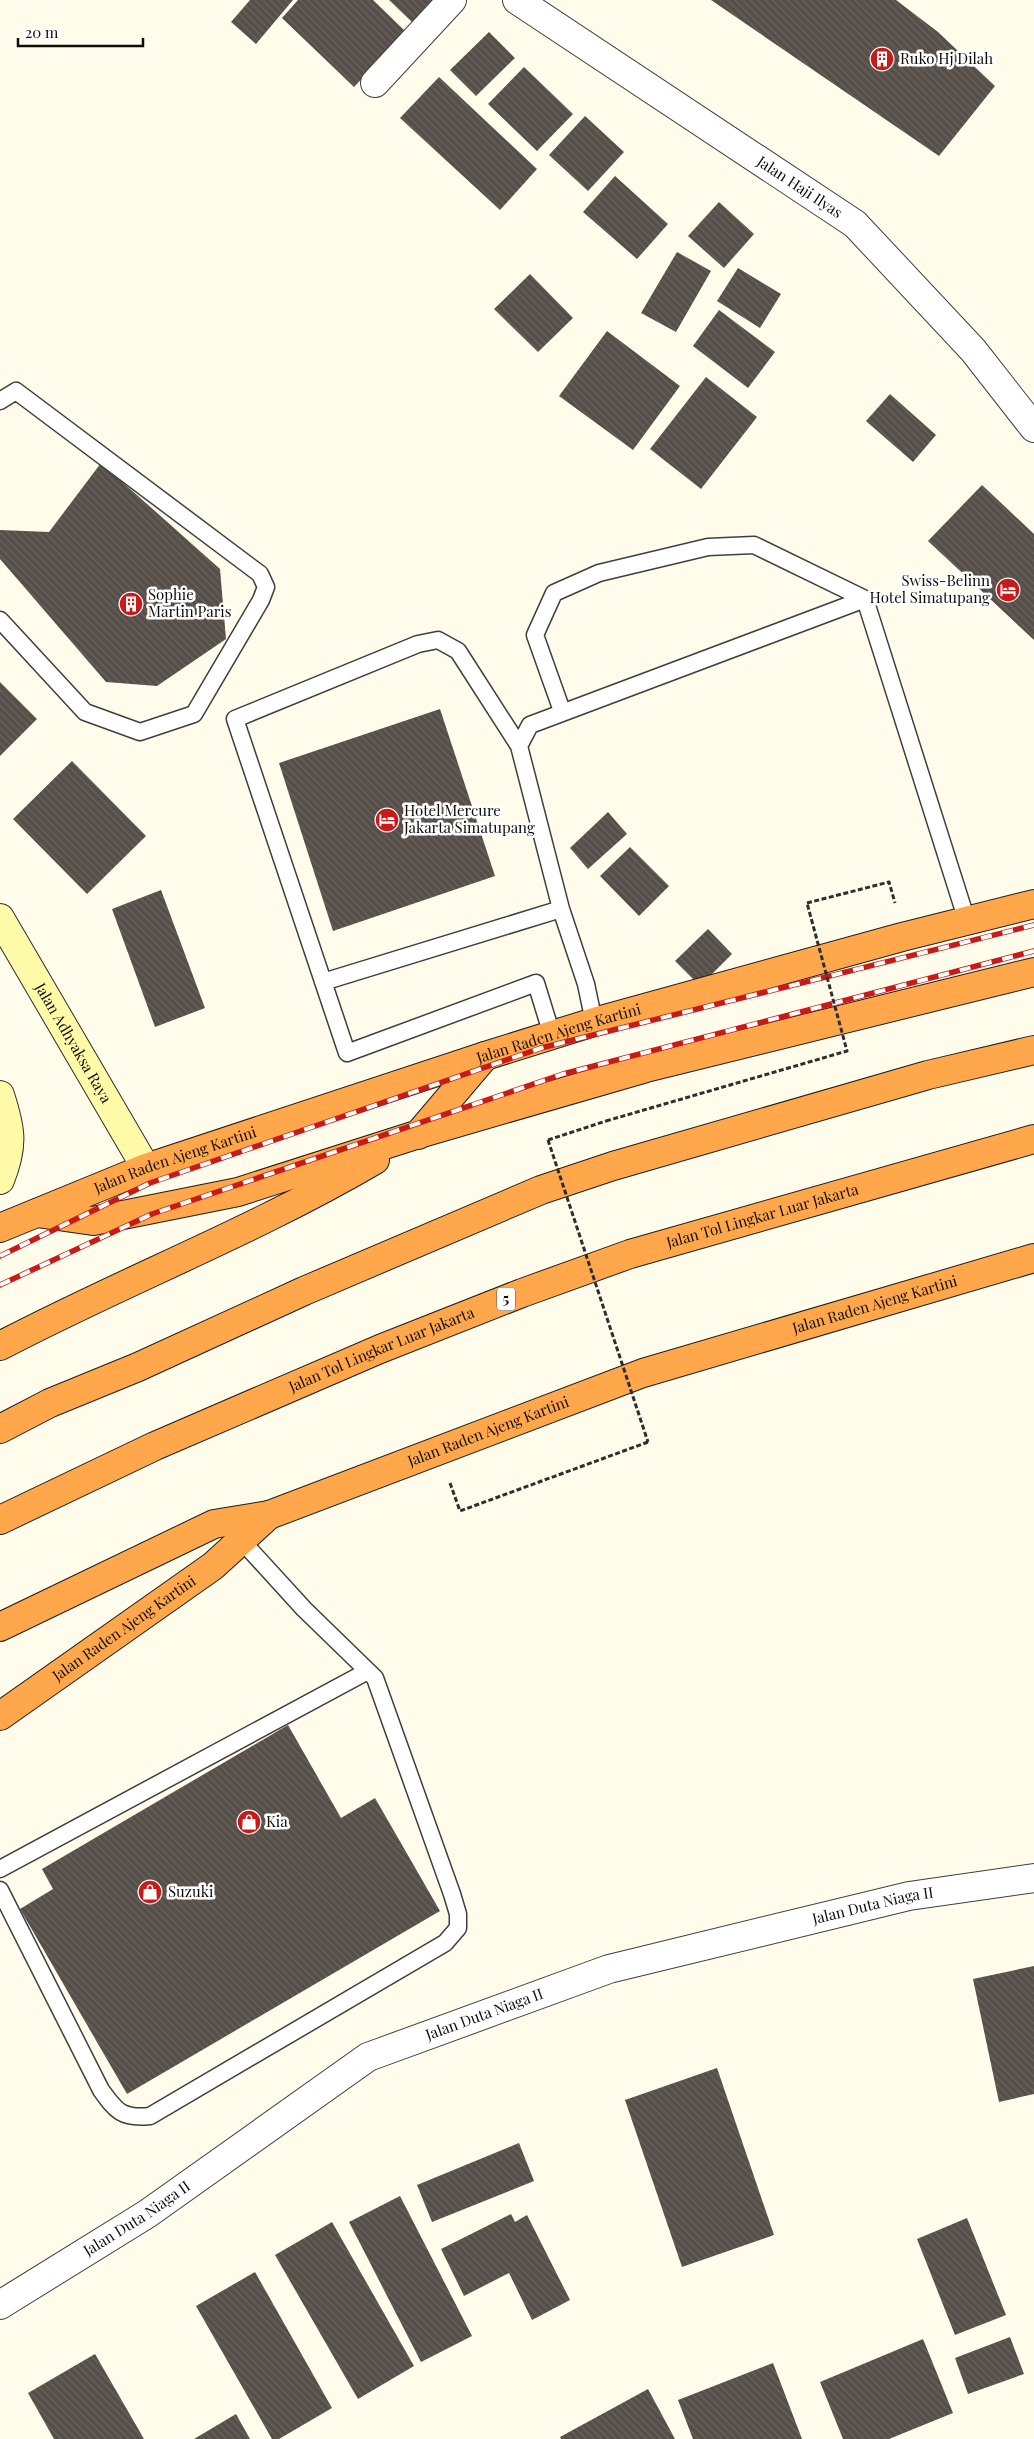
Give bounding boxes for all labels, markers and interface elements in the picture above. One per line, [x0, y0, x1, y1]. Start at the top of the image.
scale bar [18, 15, 142, 47]
text: 20 m [25, 22, 59, 42]
building icon: Ruko Hj Dilah [869, 46, 895, 72]
place label: Ruko Hj Dilah [900, 48, 993, 68]
street label: Jalan Haji Ilyas [753, 150, 847, 222]
place label: Swiss-Belinn Hotel Simatupang [870, 570, 990, 607]
hotel icon: Swiss-Belinn Hotel Simatupang [995, 577, 1021, 603]
place label: Sophie Martin Paris [148, 584, 231, 621]
building icon: Sophie Martin Paris [118, 591, 144, 617]
place label: Hotel Mercure Jakarta Simatupang [403, 800, 535, 837]
hotel icon: Hotel Mercure Jakarta Simatupang [374, 807, 400, 833]
street label: Jalan Adhyaksa Raya [31, 978, 117, 1107]
street label: Jalan Raden Ajeng Kartini [473, 998, 644, 1067]
street label: Jalan Raden Ajeng Kartini [90, 1121, 259, 1198]
street label: Jalan Tol Lingkar Luar Jakarta [663, 1178, 861, 1252]
street label: Jalan Raden Ajeng Kartini [789, 1270, 960, 1338]
road number: 5 [497, 1288, 515, 1310]
street label: Jalan Tol Lingkar Luar Jakarta [285, 1302, 477, 1397]
street label: Jalan Raden Ajeng Kartini [404, 1391, 572, 1471]
street label: Jalan Raden Ajeng Kartini [47, 1570, 200, 1686]
shop icon: Kia [236, 1809, 262, 1835]
place label: Kia [266, 1811, 288, 1831]
shop icon: Suzuki [137, 1879, 163, 1905]
place label: Suzuki [168, 1881, 214, 1901]
street label: Jalan Duta Niaga II [809, 1882, 935, 1928]
street label: Jalan Duta Niaga II [422, 1983, 546, 2044]
street label: Jalan Duta Niaga II [78, 2175, 194, 2260]

